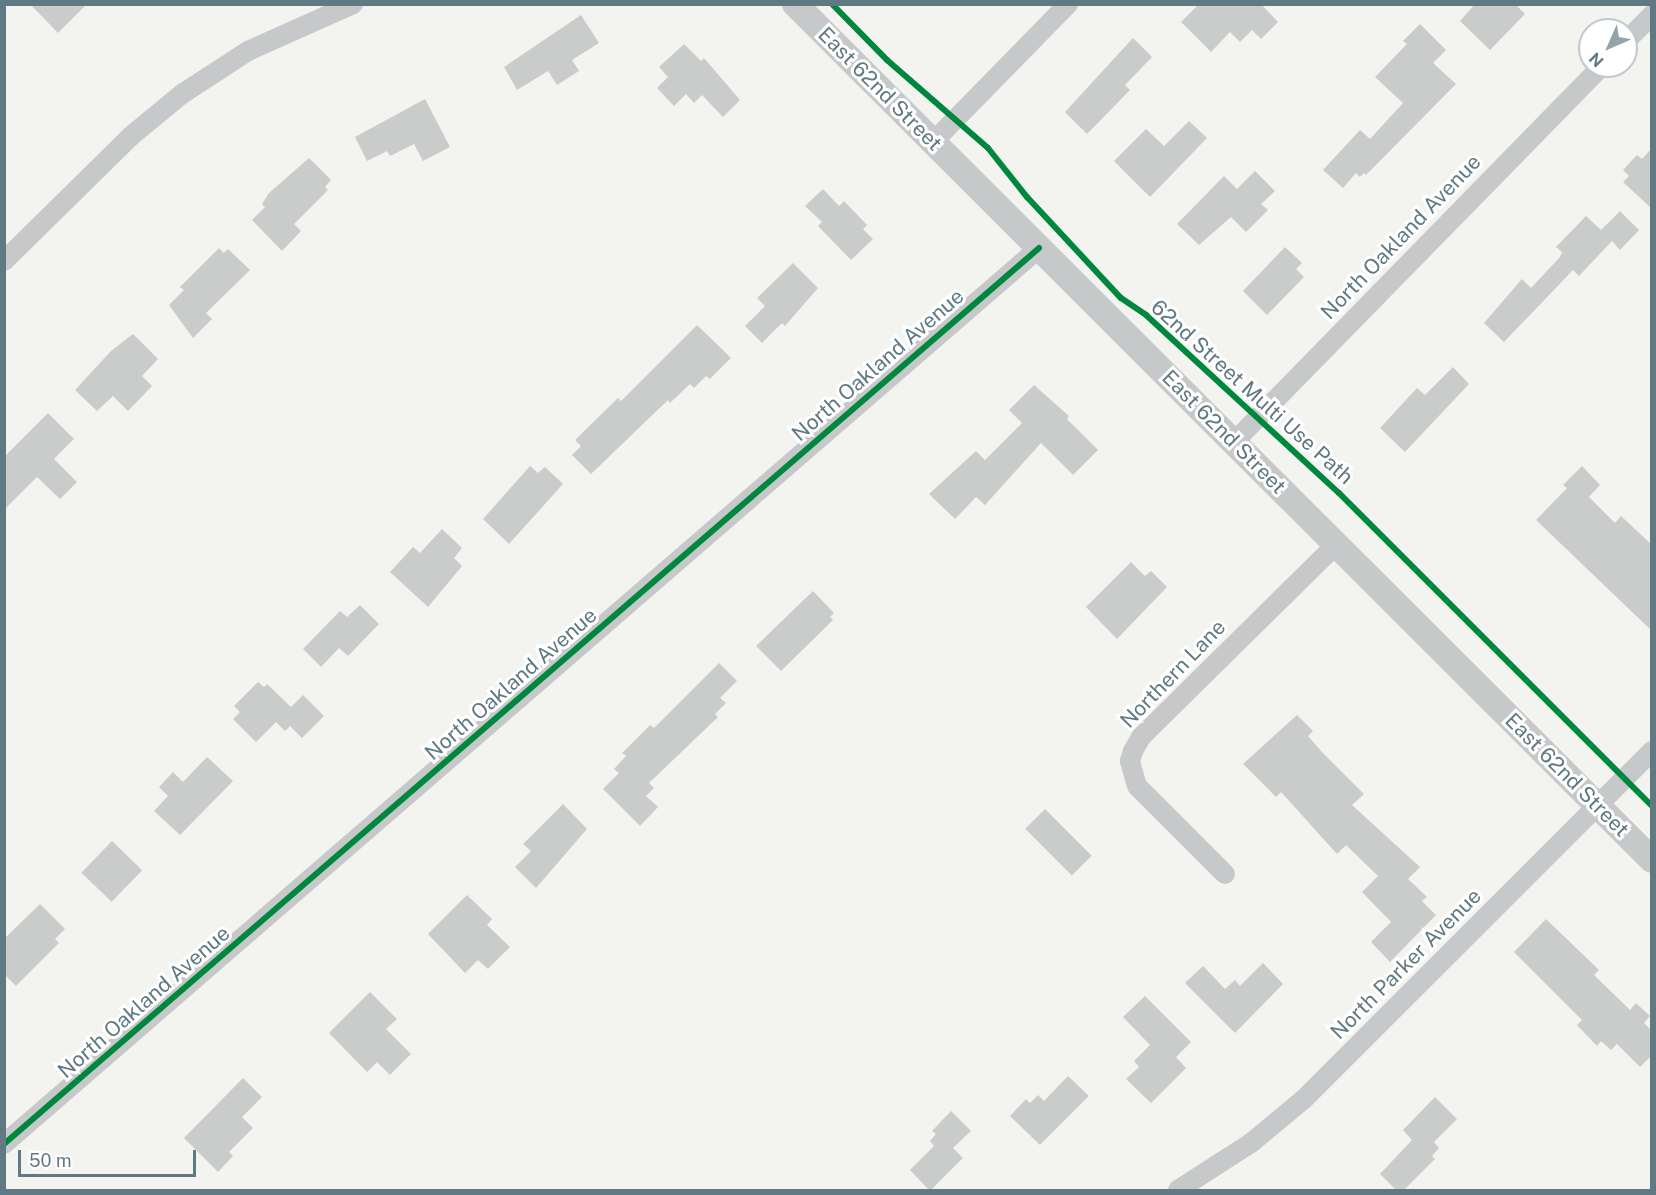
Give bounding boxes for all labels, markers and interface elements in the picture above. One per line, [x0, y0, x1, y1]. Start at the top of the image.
north arrow [1578, 18, 1638, 78]
street label: East 62nd Street [813, 22, 947, 156]
text: N [1585, 49, 1607, 71]
street label: North Oakland Avenue [1316, 149, 1486, 325]
street label: North Oakland Avenue [787, 284, 969, 446]
street label: 62nd Street Multi Use Path [1146, 294, 1358, 490]
street label: East 62nd Street [1157, 365, 1291, 499]
street label: North Oakland Avenue [420, 603, 602, 765]
street label: Northern Lane [1115, 615, 1231, 733]
street label: East 62nd Street [1500, 708, 1634, 842]
street label: North Parker Avenue [1326, 884, 1486, 1044]
street label: North Oakland Avenue [53, 921, 235, 1083]
scale bar [21, 1138, 200, 1176]
text: 50 m [29, 1150, 72, 1171]

